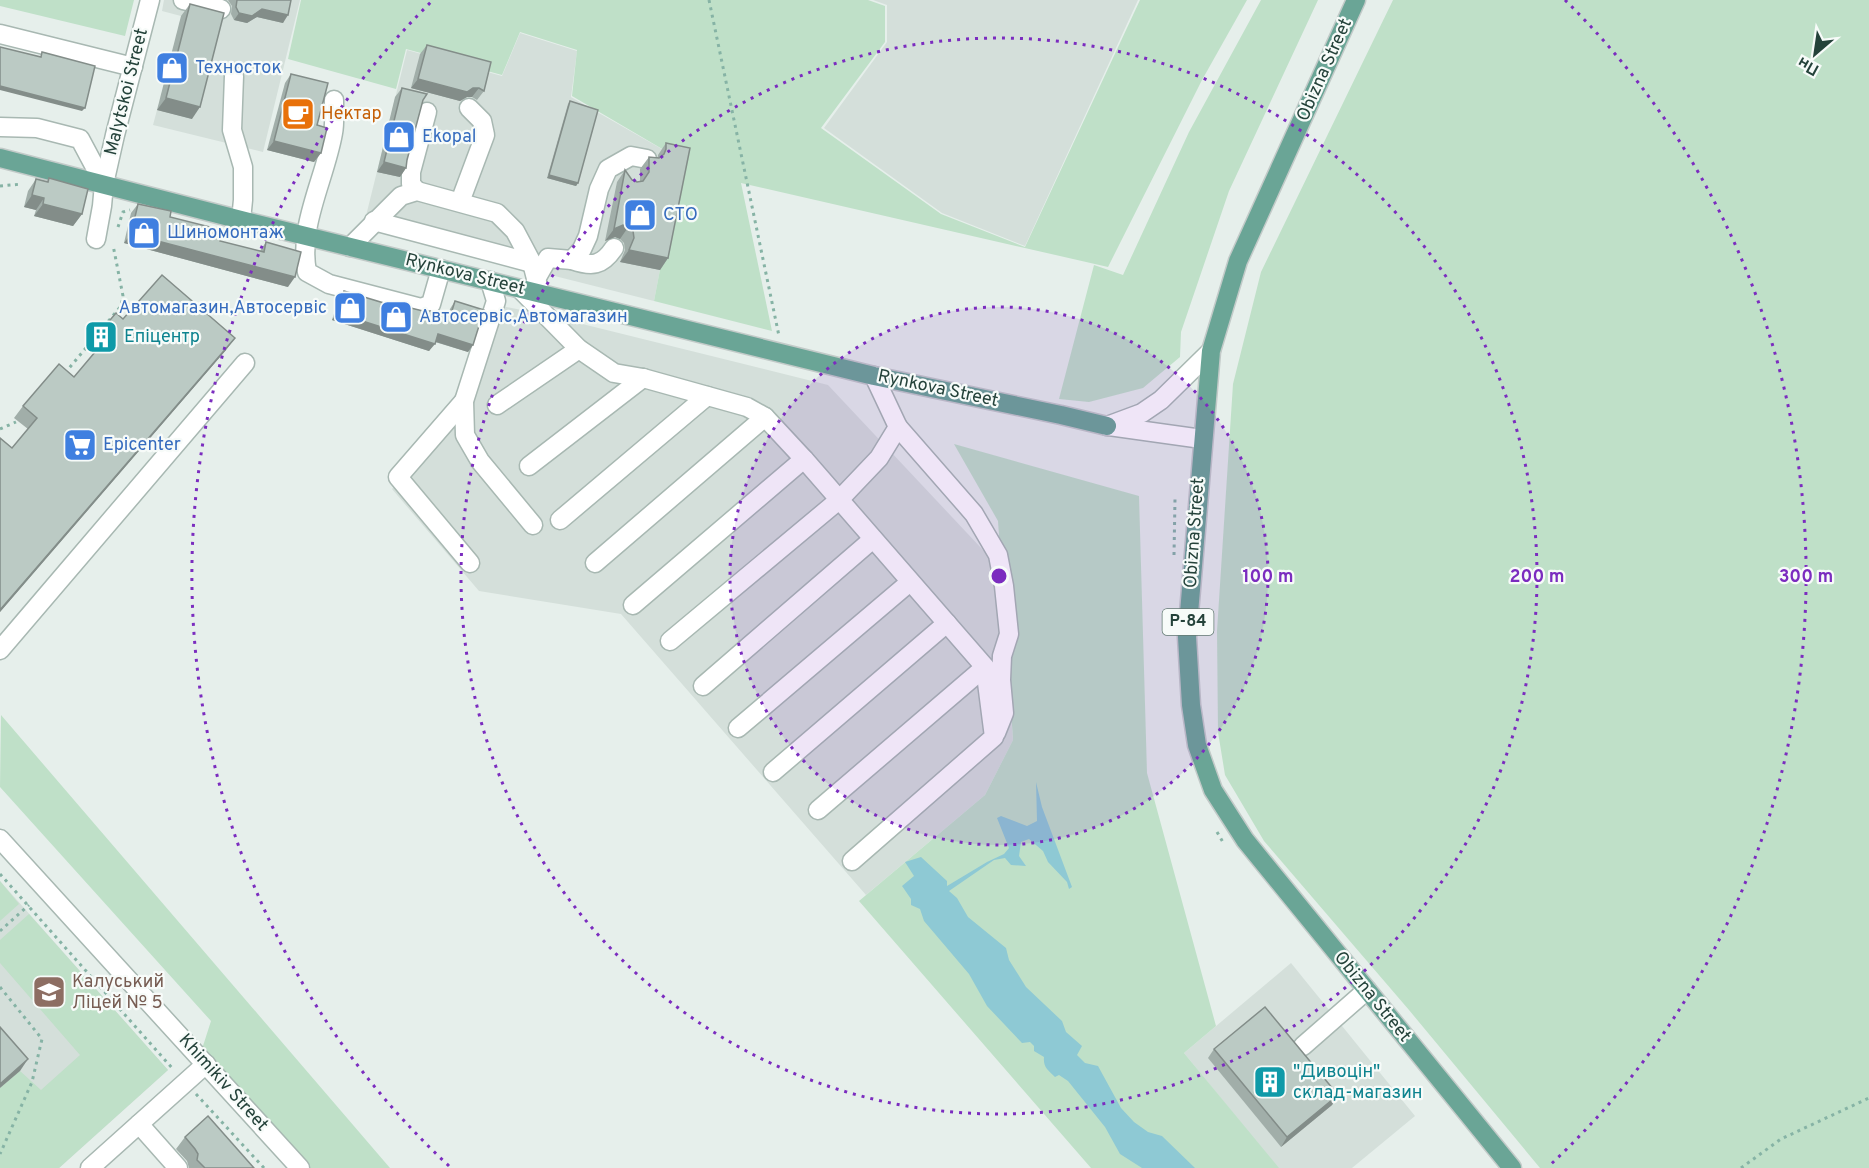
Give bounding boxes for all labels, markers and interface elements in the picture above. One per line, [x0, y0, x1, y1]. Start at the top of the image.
street label: Obizna Street [1292, 15, 1358, 125]
north arrow [1785, 24, 1845, 84]
street label: Malytskoi Street [100, 26, 154, 158]
shop icon: Техносток [154, 50, 190, 86]
text: Пн [1794, 51, 1823, 79]
place label: Техносток [195, 57, 282, 80]
cafe icon: Нектар [280, 96, 316, 132]
place label: Нектар [321, 103, 382, 126]
shop icon: Ekopal [381, 119, 417, 155]
place label: Ekopal [422, 126, 476, 149]
shop icon: СТО [622, 197, 658, 233]
place label: СТО [663, 204, 698, 227]
shop icon: Шиномонтаж [126, 215, 162, 251]
place label: Шиномонтаж [167, 222, 284, 245]
street label: Rynkova Street [403, 249, 527, 301]
shop icon: Автомагазин,Автосервіс [332, 290, 368, 326]
place label: Автомагазин,Автосервіс [118, 297, 327, 320]
shop icon: Автосервіс,Автомагазин [378, 299, 414, 335]
place label: Автосервіс,Автомагазин [419, 306, 628, 329]
building icon: Епіцентр [83, 319, 119, 355]
place label: Епіцентр [124, 326, 200, 349]
street label: Rynkova Street [876, 365, 1000, 413]
supermarket icon: Epicenter [62, 427, 98, 463]
place label: Epicenter [103, 434, 181, 457]
street label: Obizna Street [1180, 477, 1210, 589]
centre of rings [989, 566, 1009, 586]
text: 100 m [1242, 566, 1294, 589]
text: 200 m [1509, 566, 1565, 589]
text: 300 m [1779, 566, 1833, 589]
road number: Р-84 [1162, 609, 1214, 635]
street label: Obizna Street [1328, 947, 1416, 1047]
place label: Калуський Ліцей № 5 [72, 971, 164, 1015]
school or university icon: Калуський Ліцей № 5 [31, 974, 67, 1010]
street label: Khimikiv Street [173, 1029, 273, 1137]
place label: "Дивоцін" склад-магазин [1293, 1061, 1423, 1105]
building icon: "Дивоцін" склад-магазин [1252, 1064, 1288, 1100]

